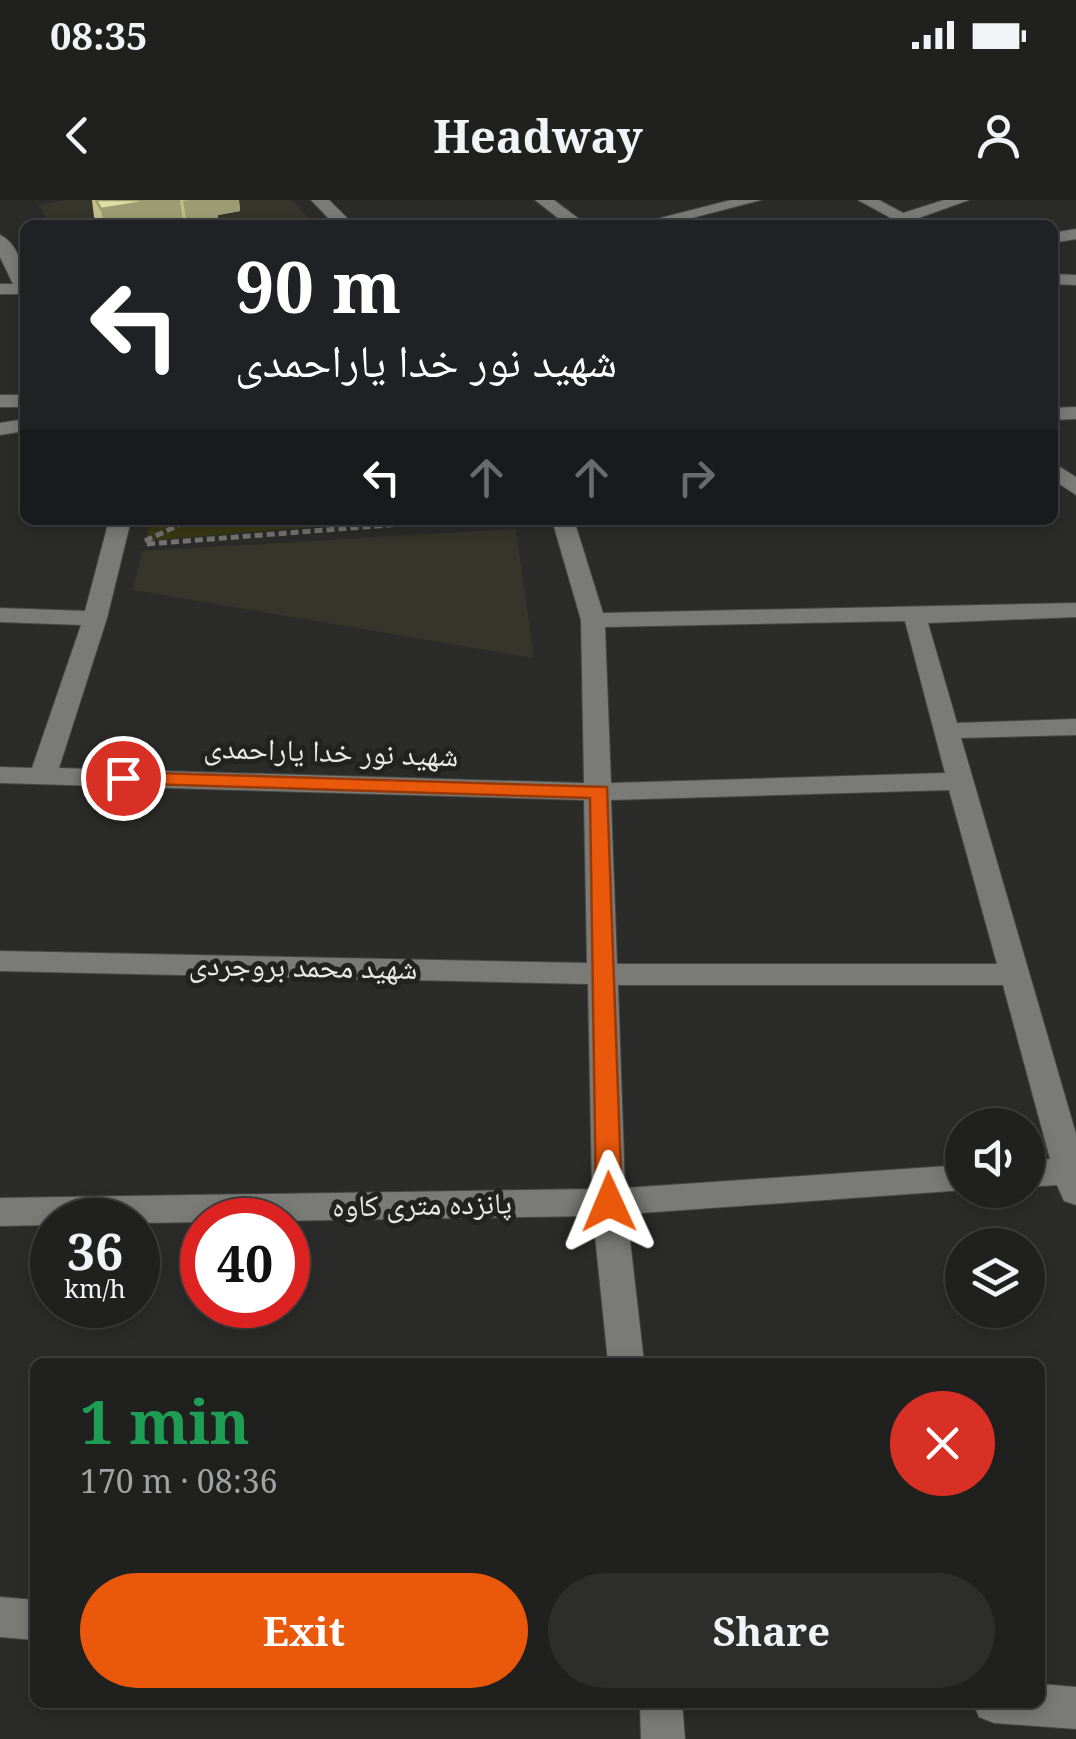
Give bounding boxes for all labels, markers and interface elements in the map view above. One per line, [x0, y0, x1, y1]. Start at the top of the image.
text: 08:35 [50, 9, 147, 61]
text: Headway [433, 105, 643, 166]
icon: back [50, 108, 105, 163]
icon: person [971, 108, 1026, 163]
text: 90 m [235, 238, 401, 334]
icon: left [70, 260, 200, 390]
text: شهید نور خدا یاراحمدی [235, 329, 617, 390]
icon: left [354, 450, 409, 505]
icon: ahead [459, 450, 514, 505]
icon: ahead [564, 450, 619, 505]
icon: right [669, 450, 724, 505]
street label: شهید نور خدا یاراحمدی [203, 726, 459, 775]
pin [81, 736, 166, 821]
icon: arrive [96, 751, 151, 806]
street label: شهید محمد بروجردی [188, 943, 418, 988]
map controls [945, 1108, 1045, 1328]
button: sound [945, 1108, 1045, 1208]
position arrow [557, 1150, 661, 1254]
street label: پانزده متری کاوه [332, 1181, 512, 1226]
speed limit sign: 40 [180, 1198, 310, 1328]
text: 36 [67, 1217, 123, 1285]
button: layers [945, 1228, 1045, 1328]
text: km/h [64, 1271, 126, 1305]
text: 1 min [80, 1380, 250, 1462]
button: close [890, 1391, 995, 1496]
text: 170 m · 08:36 [80, 1459, 278, 1502]
button: Exit [80, 1573, 528, 1688]
button: Share [548, 1573, 995, 1688]

